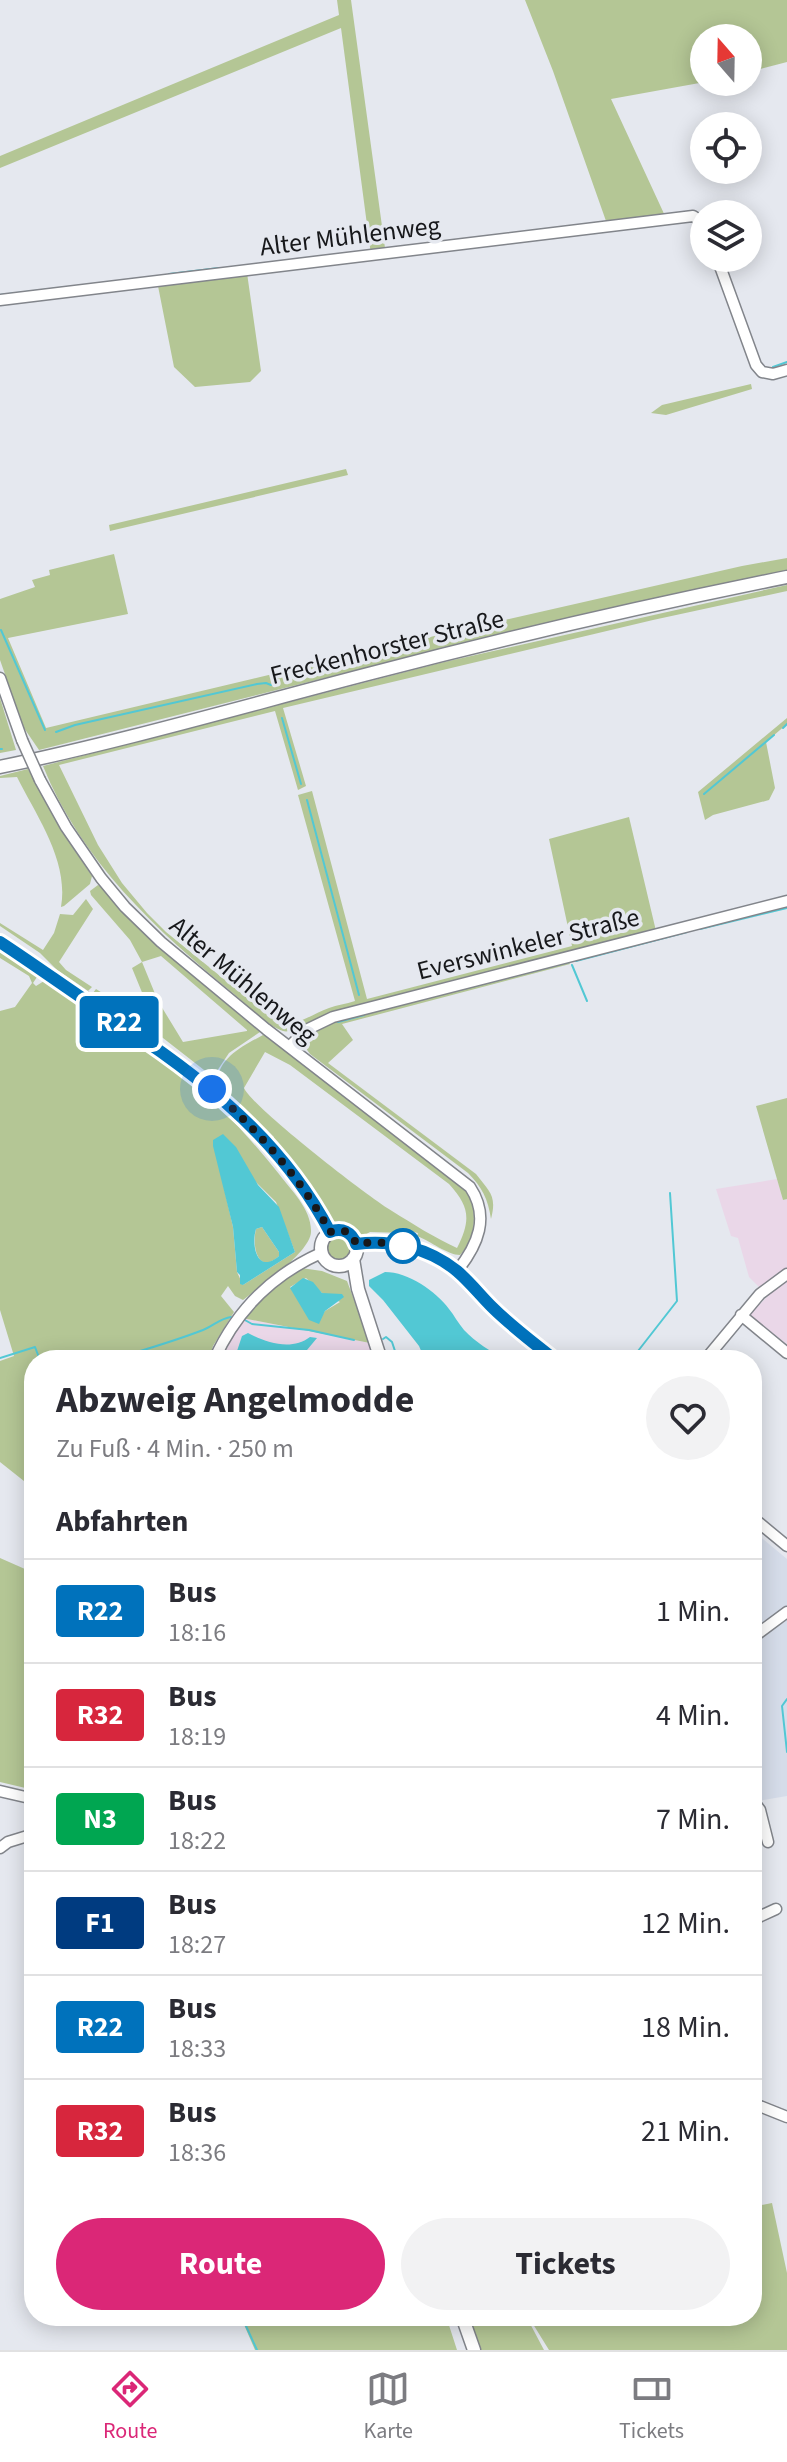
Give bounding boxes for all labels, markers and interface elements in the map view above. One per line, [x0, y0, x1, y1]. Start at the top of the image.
north arrow [690, 24, 762, 96]
map controls [690, 24, 762, 272]
button: locate [690, 112, 762, 184]
button: layers [690, 200, 762, 272]
street label: Alter Mühlenweg [258, 207, 442, 265]
street label: Freckenhorster Straße [266, 600, 508, 694]
street label: Everswinkeler Straße [413, 898, 643, 990]
street label: Alter Mühlenweg [162, 907, 324, 1053]
line badge: R22 [73, 996, 165, 1048]
text: R22 [96, 1002, 142, 1042]
your location [192, 1069, 232, 1109]
unlabelled marker [386, 1229, 420, 1263]
text: Abzweig Angelmodde [56, 1373, 414, 1427]
button: heart [646, 1376, 730, 1460]
text: Zu Fuß · 4 Min. · 250 m [56, 1430, 294, 1467]
text: Abfahrten [56, 1500, 188, 1543]
text: Bus [168, 1571, 216, 1614]
text: 1 Min. [656, 1590, 730, 1633]
text: R22 [77, 1591, 123, 1631]
text: 18:16 [168, 1614, 226, 1651]
text: Bus [168, 1675, 216, 1718]
text: 4 Min. [656, 1694, 730, 1737]
text: R32 [77, 1695, 123, 1735]
text: 18:19 [168, 1718, 226, 1755]
text: Bus [168, 1779, 216, 1822]
text: 7 Min. [656, 1798, 730, 1841]
text: N3 [83, 1799, 117, 1839]
text: 18:22 [168, 1822, 226, 1859]
text: Bus [168, 1883, 216, 1926]
text: 12 Min. [641, 1902, 730, 1945]
text: F1 [85, 1903, 115, 1943]
text: 18:27 [168, 1926, 226, 1963]
text: Bus [168, 1987, 216, 2030]
text: 18 Min. [641, 2006, 730, 2049]
text: R22 [77, 2007, 123, 2047]
text: 18:33 [168, 2030, 226, 2067]
text: Bus [168, 2091, 216, 2134]
text: 21 Min. [641, 2110, 730, 2153]
text: R32 [77, 2111, 123, 2151]
text: 18:36 [168, 2134, 226, 2171]
button: Route [56, 2218, 385, 2310]
button: Tickets [401, 2218, 730, 2310]
tab: Route [103, 2367, 157, 2447]
tab: Karte [363, 2367, 413, 2447]
tab: Tickets [619, 2367, 684, 2447]

